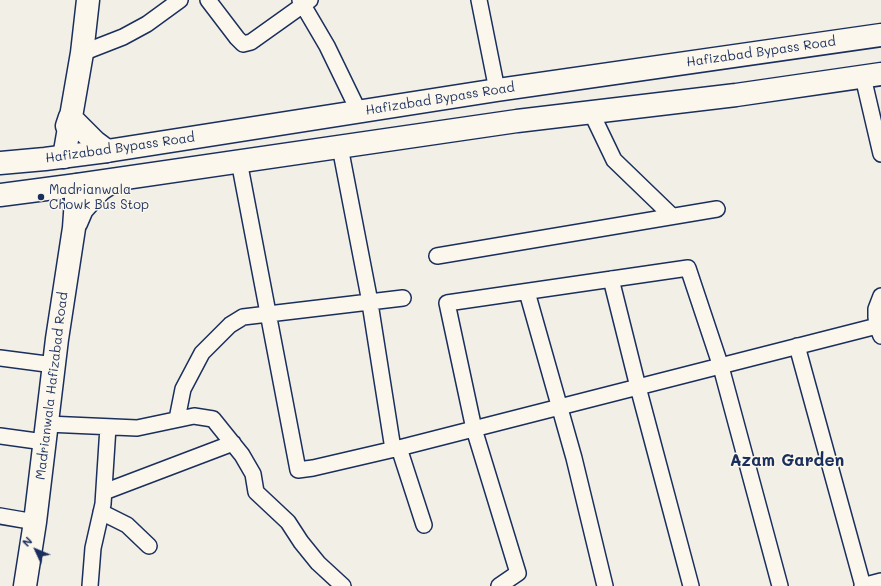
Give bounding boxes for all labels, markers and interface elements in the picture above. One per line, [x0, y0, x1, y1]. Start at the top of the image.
street label: Hafizabad Bypass Road [685, 34, 837, 70]
street label: Hafizabad Bypass Road [364, 80, 516, 118]
street label: Hafizabad Bypass Road [44, 130, 196, 166]
place label: Madrianwala Chowk Bus Stop [49, 182, 149, 213]
marker: Madrianwala Chowk Bus Stop [36, 192, 46, 202]
street label: Madrianwala Hafizabad Road [33, 291, 71, 481]
district label: Azam Garden [730, 451, 844, 471]
north arrow [16, 530, 56, 570]
text: N [19, 533, 35, 550]

